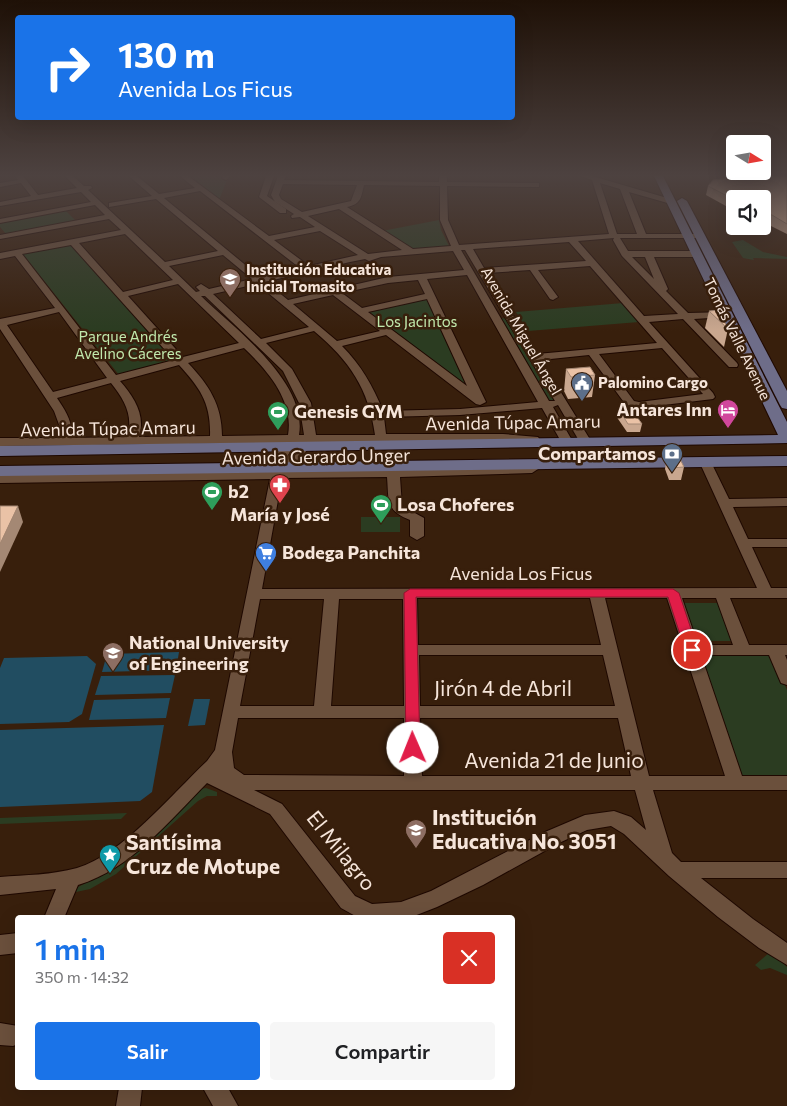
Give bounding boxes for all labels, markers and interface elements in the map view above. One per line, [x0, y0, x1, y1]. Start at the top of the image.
text: 130 m [118, 32, 215, 75]
icon: right [35, 35, 100, 100]
text: Avenida Los Ficus [118, 75, 293, 102]
north arrow [726, 135, 771, 180]
map controls [726, 135, 771, 235]
button: sound [726, 190, 771, 235]
place label: Institución Educativa Inicial Tomasito [246, 260, 392, 295]
street label: Avenida Miguel Ángel [478, 263, 567, 398]
school or university icon: Institución Educativa Inicial Tomasito [218, 267, 242, 298]
street label: Tomás Valle Avenue [700, 275, 775, 403]
park label: Los Jacintos [377, 312, 458, 330]
park label: Parque Andrés Avelino Cáceres [74, 327, 182, 362]
public building icon: Palomino Cargo [570, 371, 594, 402]
place label: Palomino Cargo [598, 373, 708, 391]
place label: Antares Inn [617, 398, 712, 420]
hotel icon: Antares Inn [716, 398, 740, 429]
sports icon: Genesis GYM [266, 400, 290, 431]
place label: Genesis GYM [294, 400, 403, 422]
street label: Avenida Túpac Amaru [425, 409, 601, 435]
street label: Avenida Túpac Amaru [20, 415, 196, 441]
place label: Compartamos [538, 442, 656, 464]
bank icon: Compartamos [660, 442, 684, 473]
street label: Avenida Gerardo Unger [221, 443, 410, 469]
pharmacy icon: María y José [268, 473, 292, 504]
sports icon: b2 [200, 480, 224, 511]
place label: b2 [228, 480, 249, 502]
sports icon: Losa Choferes [369, 493, 393, 524]
place label: Losa Choferes [397, 493, 514, 515]
place label: María y José [230, 503, 330, 525]
supermarket icon: Bodega Panchita [254, 541, 278, 572]
place label: Bodega Panchita [282, 541, 420, 563]
street label: Avenida Los Ficus [450, 562, 592, 584]
pin [671, 629, 713, 671]
place label: National University of Engineering [129, 631, 289, 674]
icon: arrive [678, 636, 706, 664]
school or university icon: National University of Engineering [101, 641, 125, 672]
street label: Jirón 4 de Abril [434, 675, 572, 700]
position arrow [386, 721, 438, 773]
street label: Avenida 21 de Junio [464, 747, 644, 772]
place label: Institución Educativa No. 3051 [432, 804, 616, 853]
street label: El Milagro [302, 805, 382, 895]
school or university icon: Institución Educativa No. 3051 [404, 818, 428, 849]
place label: Santísima Cruz de Motupe [126, 829, 280, 878]
place icon: Santísima Cruz de Motupe [98, 843, 122, 874]
text: 1 min [35, 929, 106, 966]
button: close [443, 932, 495, 984]
text: 350 m · 14:32 [35, 967, 129, 986]
button: Salir [35, 1022, 260, 1080]
button: Compartir [270, 1022, 495, 1080]

